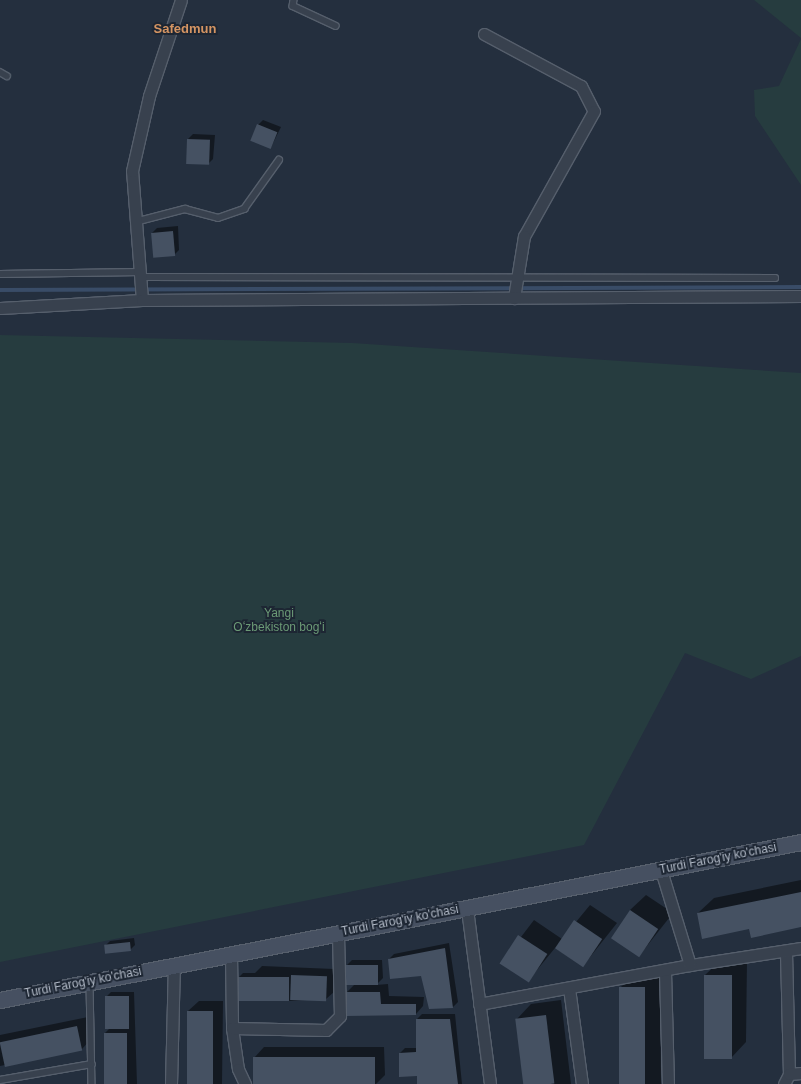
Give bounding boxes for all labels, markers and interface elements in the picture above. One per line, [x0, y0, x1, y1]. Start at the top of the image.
district label: Safedmun [154, 21, 216, 37]
park label: Yangi Oʻzbekiston bogʻi [233, 607, 325, 635]
street label: Turdi Farog'iy ko'chasi [658, 841, 778, 877]
street label: Turdi Farog'iy ko'chasi [340, 903, 460, 939]
street label: Turdi Farog'iy ko'chasi [23, 965, 143, 1001]

